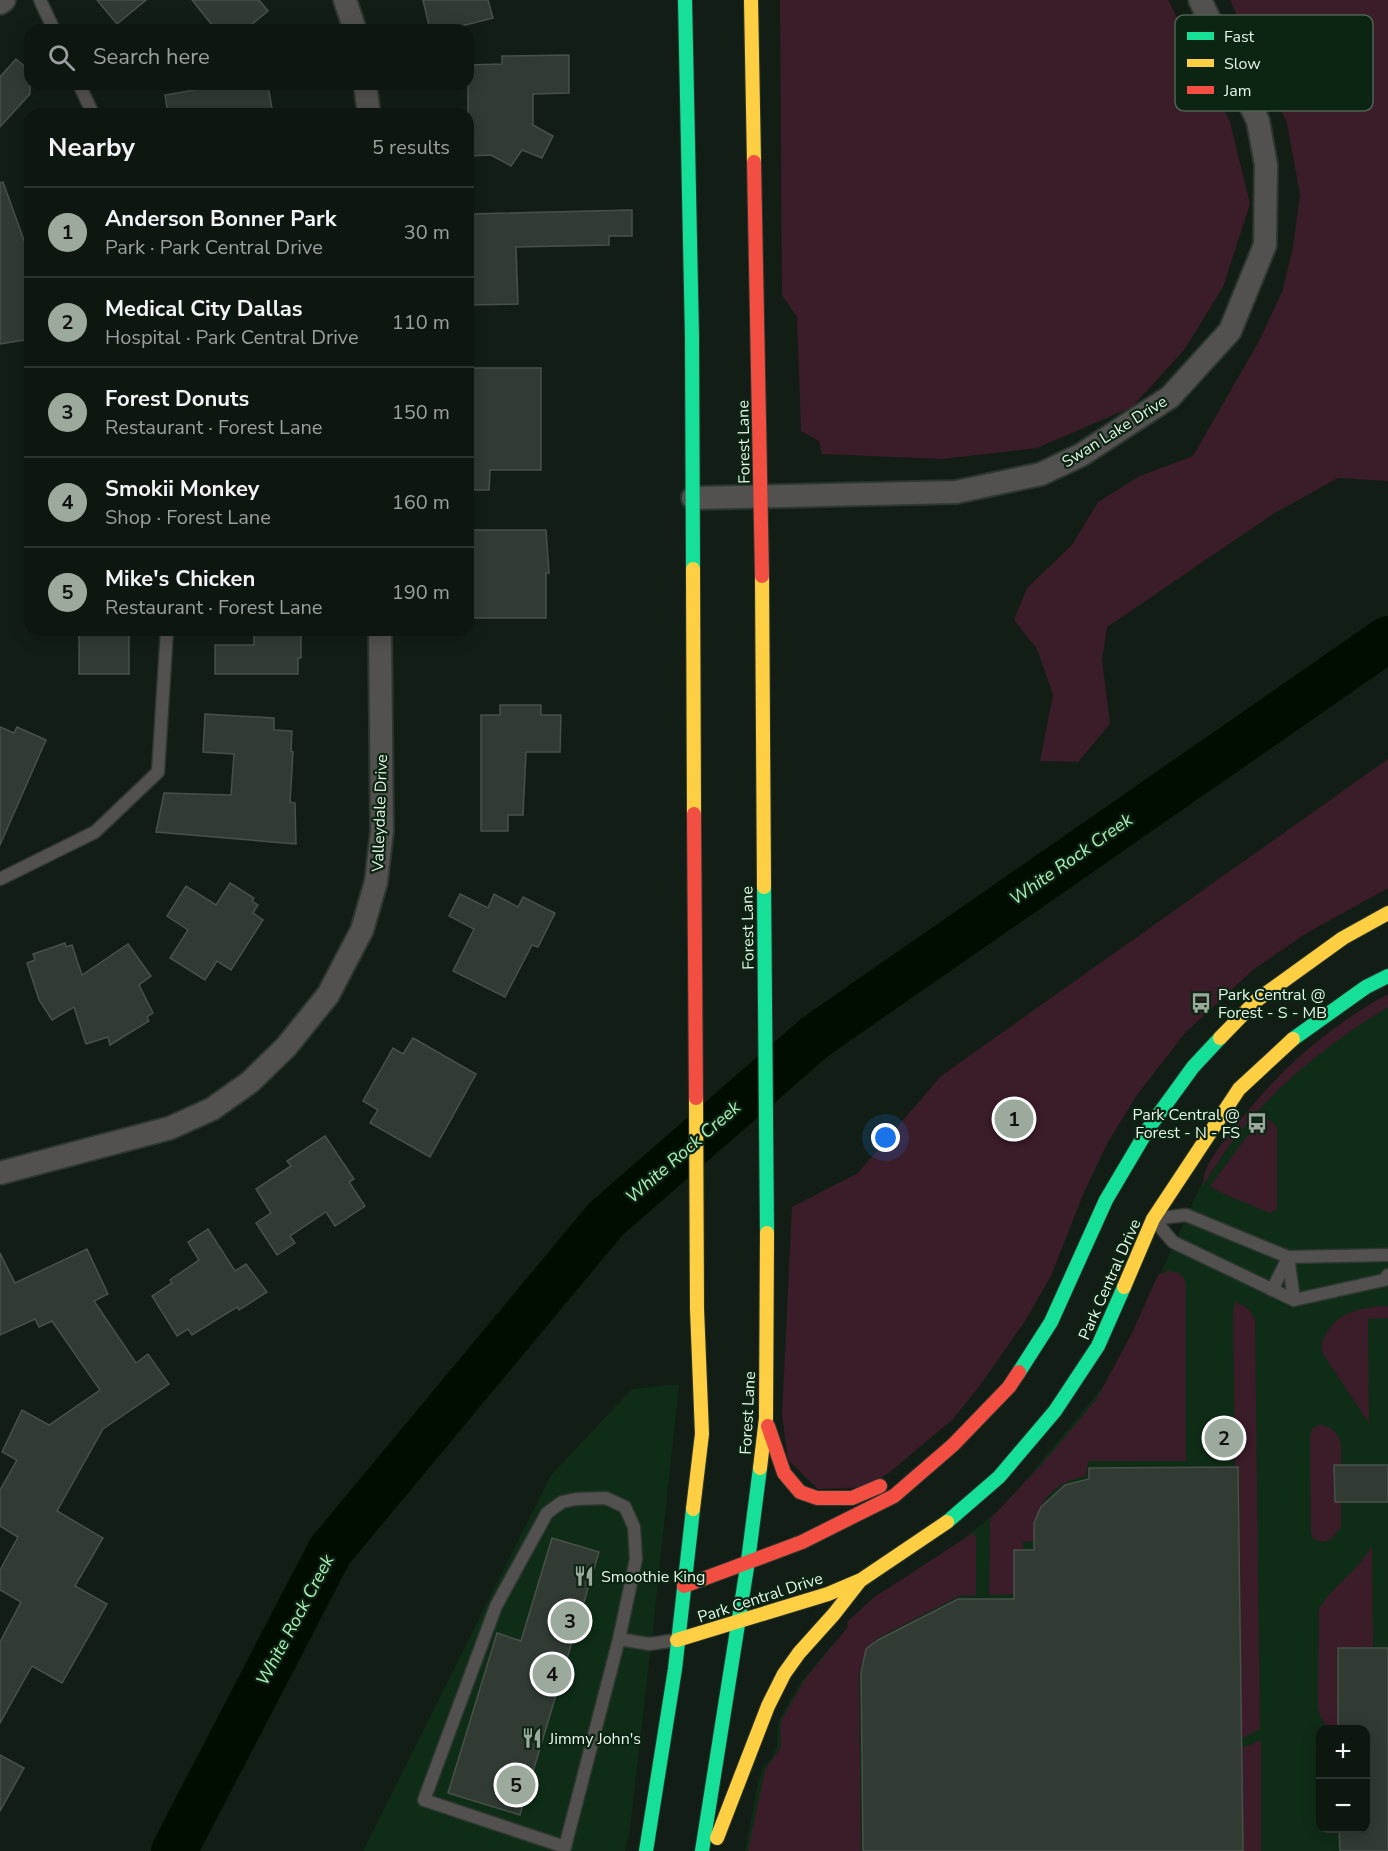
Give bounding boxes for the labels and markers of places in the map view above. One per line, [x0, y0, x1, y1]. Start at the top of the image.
place label: Park Central @ Forest - S - MB [1218, 984, 1327, 1024]
bus stop icon: Park Central @ Forest - S - MB [1189, 991, 1213, 1015]
pin: 1 [994, 1096, 1034, 1142]
place label: Park Central @ Forest - N - FS [1132, 1104, 1240, 1144]
bus stop icon: Park Central @ Forest - N - FS [1245, 1111, 1269, 1135]
pin: 2 [1204, 1416, 1244, 1460]
restaurant icon: Smoothie King [572, 1564, 596, 1588]
place label: Smoothie King [601, 1566, 705, 1588]
pin: 3 [550, 1598, 590, 1644]
pin: 4 [532, 1652, 572, 1696]
restaurant icon: Jimmy John's [520, 1726, 544, 1750]
place label: Jimmy John's [548, 1728, 641, 1750]
pin: 5 [496, 1762, 536, 1808]

